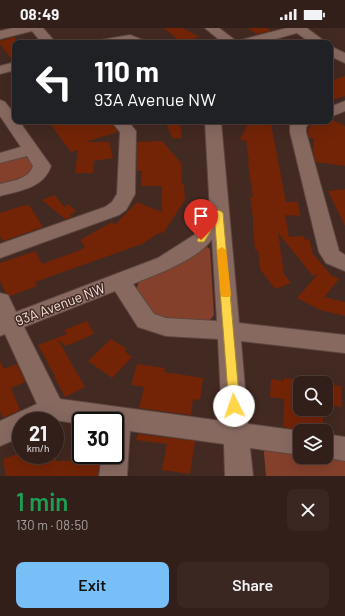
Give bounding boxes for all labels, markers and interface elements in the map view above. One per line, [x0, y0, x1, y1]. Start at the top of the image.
text: 08:49 [20, 5, 59, 23]
text: 110 m [94, 54, 159, 88]
icon: left [28, 56, 80, 108]
text: 93A Avenue NW [94, 88, 216, 110]
pin [184, 199, 218, 240]
icon: arrive [190, 205, 212, 227]
street label: 93A Avenue NW [13, 279, 107, 329]
map controls [293, 376, 333, 464]
button: search [293, 376, 333, 416]
position arrow [213, 385, 255, 427]
speed limit sign: 30 [72, 412, 124, 464]
text: 21 [29, 421, 47, 445]
button: layers [293, 424, 333, 464]
text: km/h [27, 442, 49, 454]
text: 1 min [16, 487, 68, 516]
button: close [287, 489, 329, 531]
text: 130 m · 08:50 [16, 517, 88, 533]
button: Exit [16, 562, 169, 608]
button: Share [177, 562, 329, 608]

